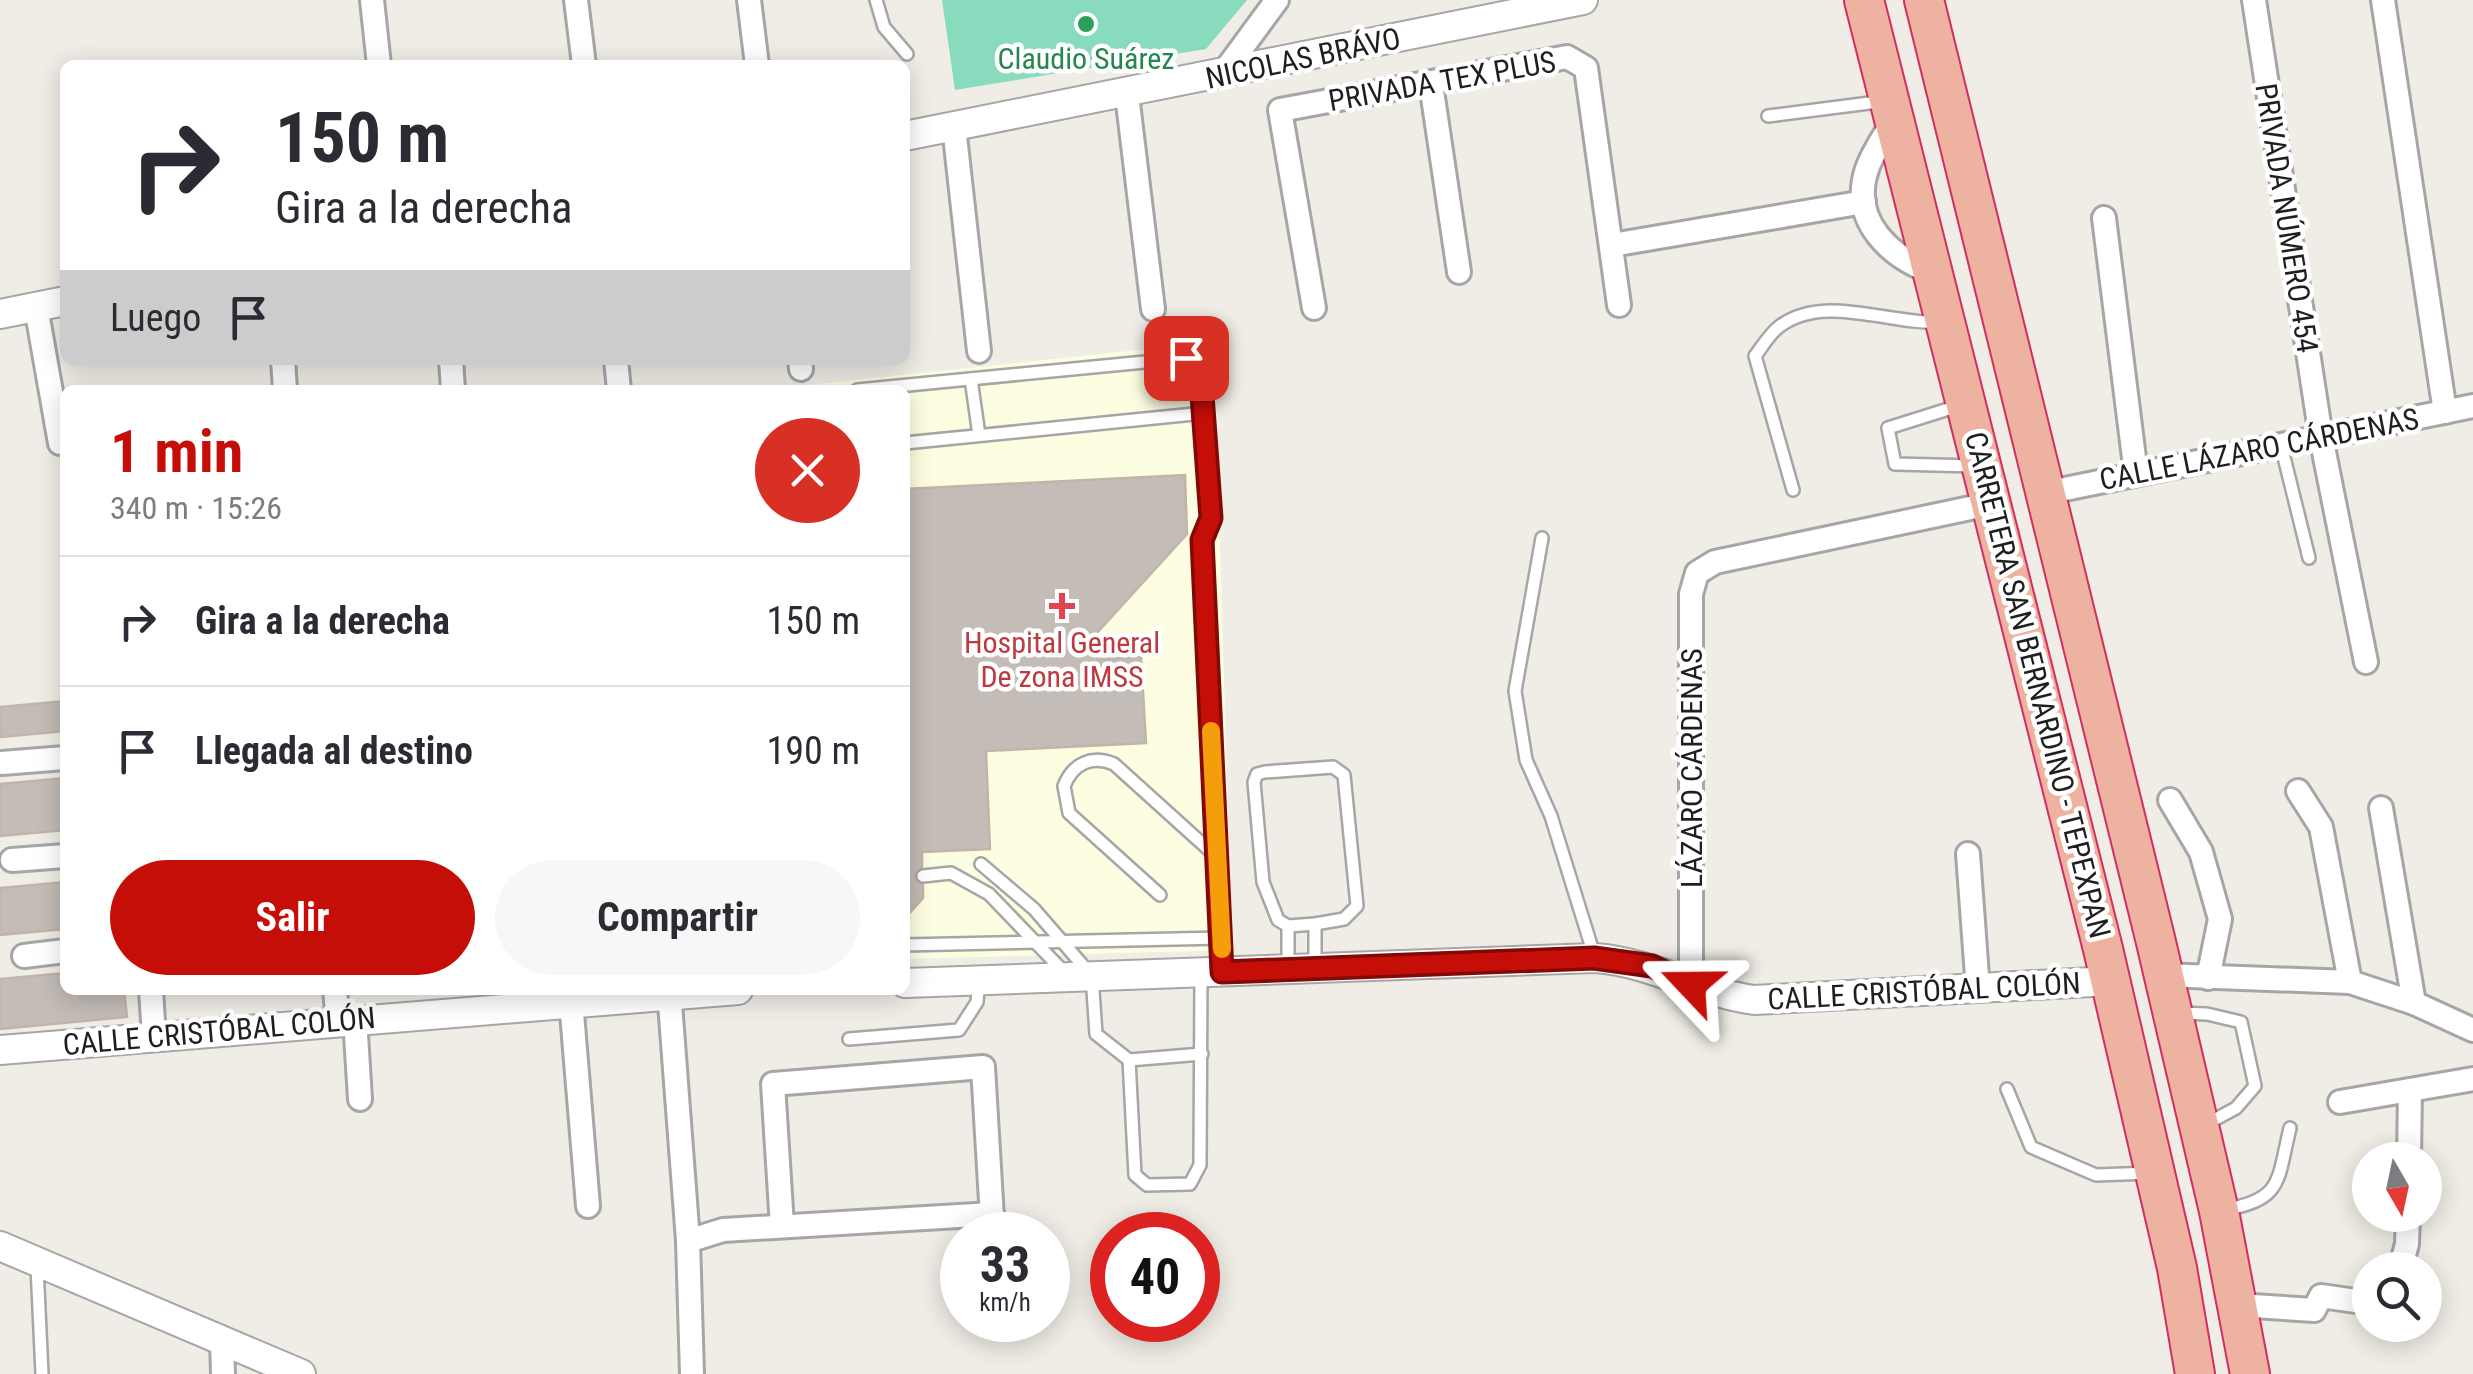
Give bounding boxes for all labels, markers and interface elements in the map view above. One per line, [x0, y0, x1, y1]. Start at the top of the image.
marker: Claudio Suárez [1075, 13, 1097, 35]
street label: NICOLAS BRÁVO [1202, 20, 1404, 96]
place label: Claudio Suárez [998, 41, 1175, 76]
street label: PRIVADA TEX PLUS [1326, 44, 1558, 118]
street label: PRIVADA NÚMERO 454 [2248, 81, 2326, 355]
text: 150 m [275, 97, 449, 179]
icon: right [110, 100, 240, 230]
text: Gira a la derecha [275, 181, 573, 234]
icon: arrive [221, 290, 276, 345]
text: Luego [110, 296, 201, 340]
pin [1144, 316, 1229, 401]
icon: arrive [1159, 331, 1214, 386]
street label: CALLE LÁZARO CÁRDENAS [2096, 401, 2422, 497]
text: 1 min [110, 416, 243, 487]
button: close [755, 418, 860, 523]
street label: CARRETERA SAN BERNARDINO - TEPEXPAN [1958, 428, 2118, 942]
text: 340 m · 15:26 [110, 489, 282, 527]
marker: Hospital General De zona IMSS [1049, 593, 1075, 619]
icon: right [110, 594, 165, 649]
text: Gira a la derecha [195, 599, 450, 643]
text: 150 m [766, 599, 860, 643]
place label: Hospital General De zona IMSS [964, 625, 1160, 694]
street label: LÁZARO CÁRDENAS [1674, 648, 1709, 888]
icon: arrive [110, 724, 165, 779]
text: Llegada al destino [195, 729, 473, 773]
text: 190 m [766, 729, 860, 773]
button: Salir [110, 860, 475, 975]
button: Compartir [495, 860, 860, 975]
position arrow [1639, 933, 1743, 1037]
street label: CALLE CRISTÓBAL COLÓN [1766, 965, 2082, 1017]
street label: CALLE CRISTÓBAL COLÓN [61, 1000, 377, 1062]
north arrow [2352, 1142, 2442, 1232]
map controls [2352, 1142, 2442, 1342]
speed limit sign: 40 [1090, 1212, 1220, 1342]
text: 33 [980, 1236, 1030, 1294]
button: search [2352, 1252, 2442, 1342]
text: km/h [979, 1288, 1031, 1317]

